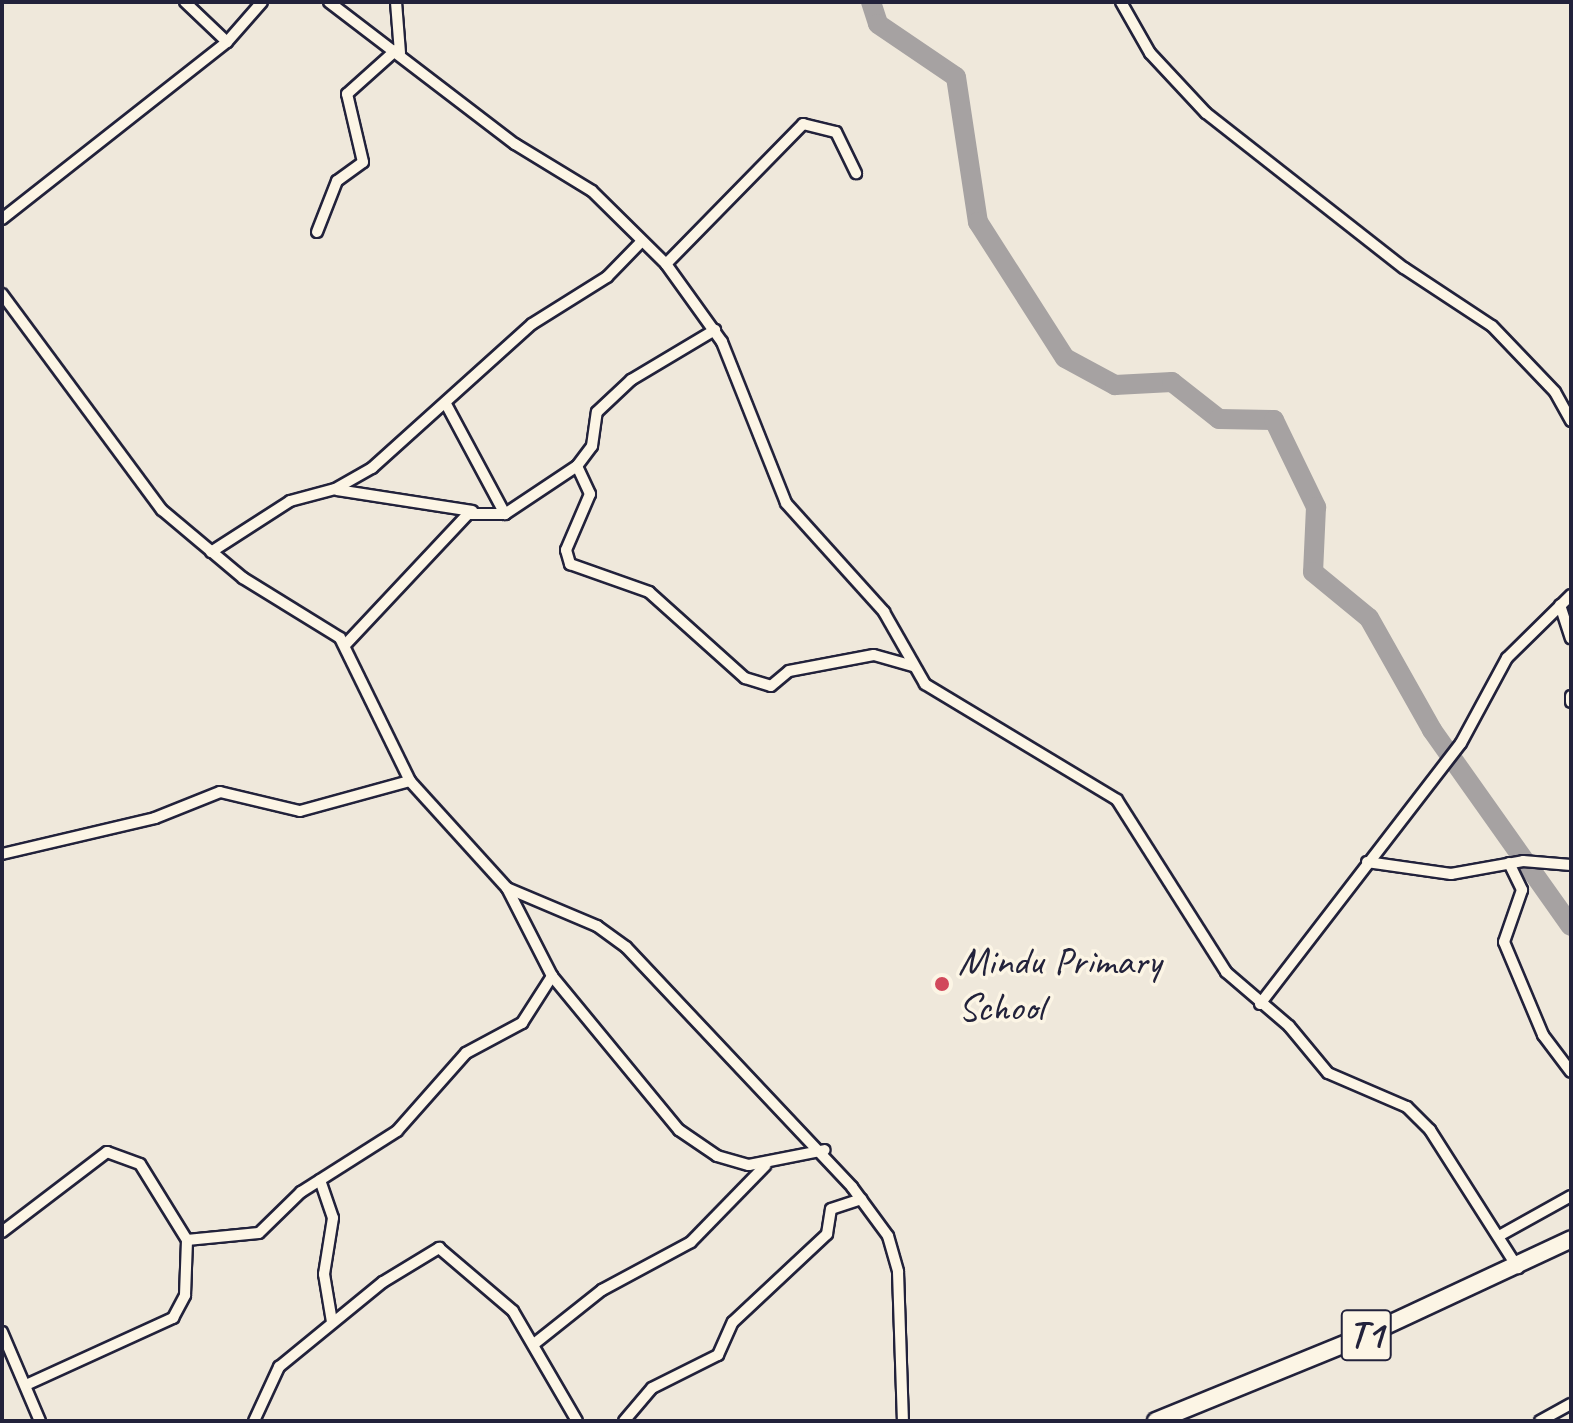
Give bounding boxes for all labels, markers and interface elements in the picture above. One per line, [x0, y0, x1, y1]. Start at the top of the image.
place label: Mindu Primary School [958, 937, 1162, 1031]
marker: Mindu Primary School [933, 975, 951, 993]
road number: T1 [1340, 1301, 1392, 1369]

